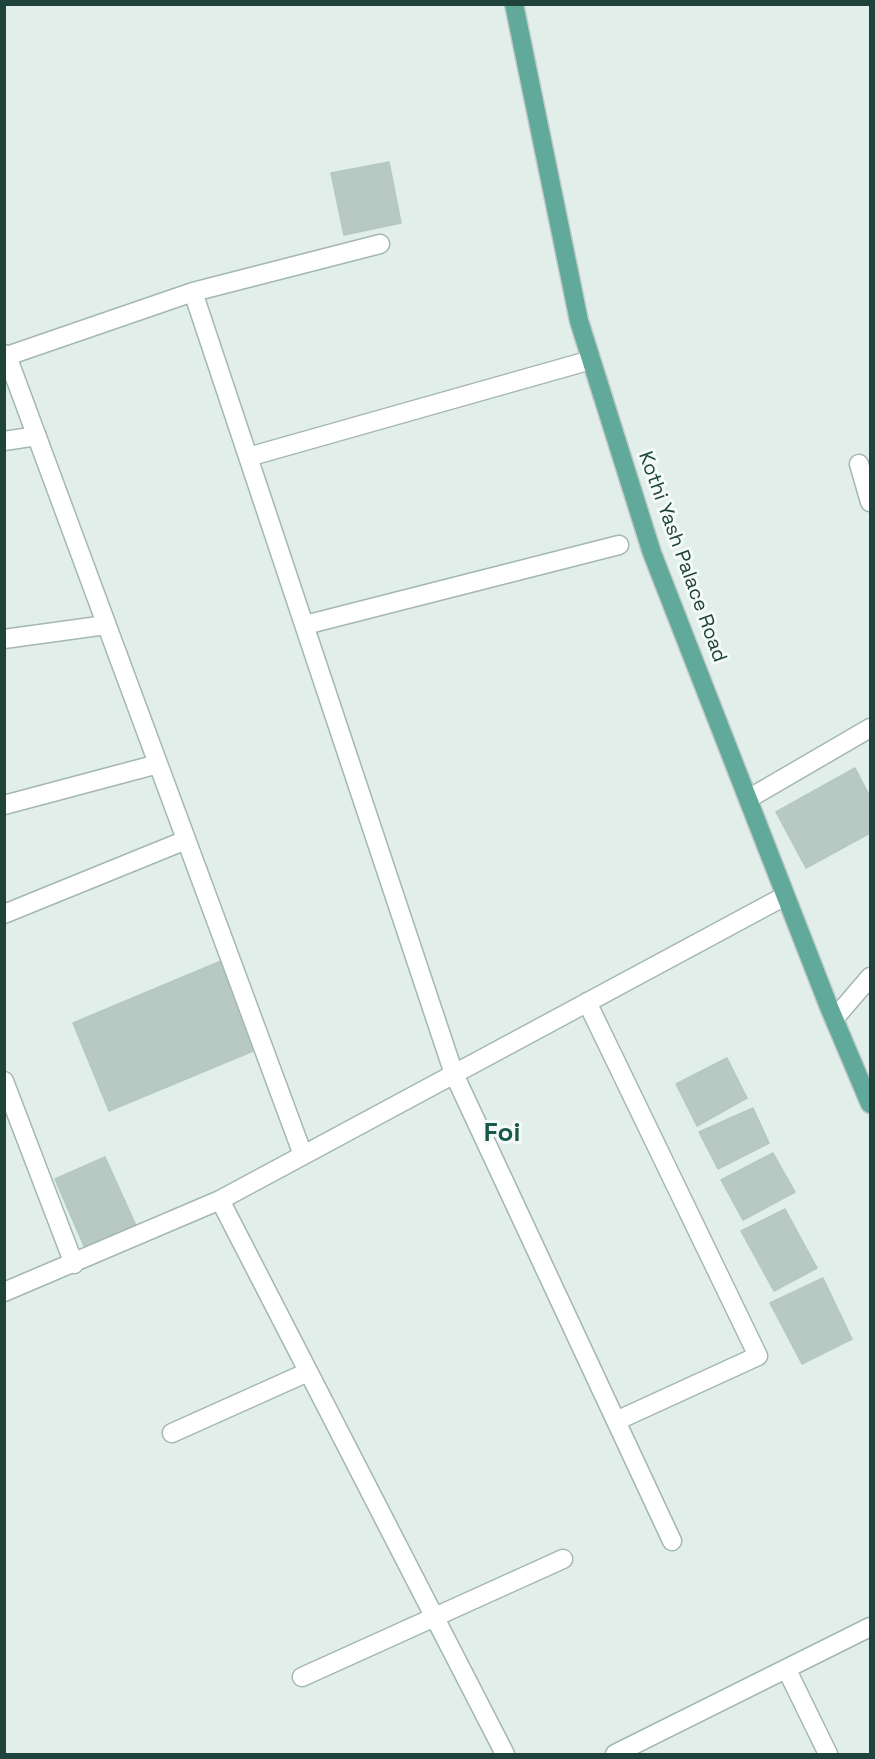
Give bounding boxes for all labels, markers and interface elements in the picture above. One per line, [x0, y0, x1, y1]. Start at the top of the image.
street label: Kothi Yash Palace Road [633, 448, 731, 666]
district label: Foi [484, 1118, 520, 1150]

